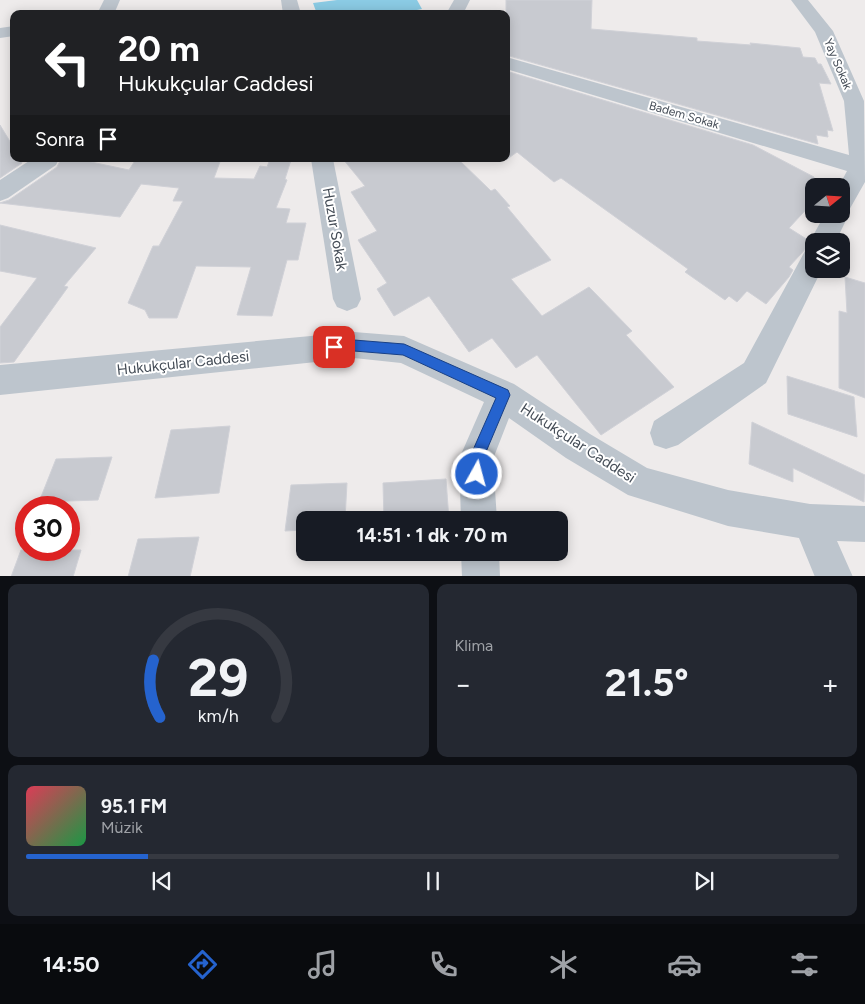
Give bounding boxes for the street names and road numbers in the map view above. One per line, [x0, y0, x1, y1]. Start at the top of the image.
street label: Yay Sokak [821, 37, 855, 92]
street label: Badem Sokak [647, 98, 721, 132]
street label: Huzur Sokak [319, 186, 351, 273]
street label: Hukukçular Caddesi [116, 347, 250, 379]
street label: Hukukçular Caddesi [517, 399, 639, 487]

